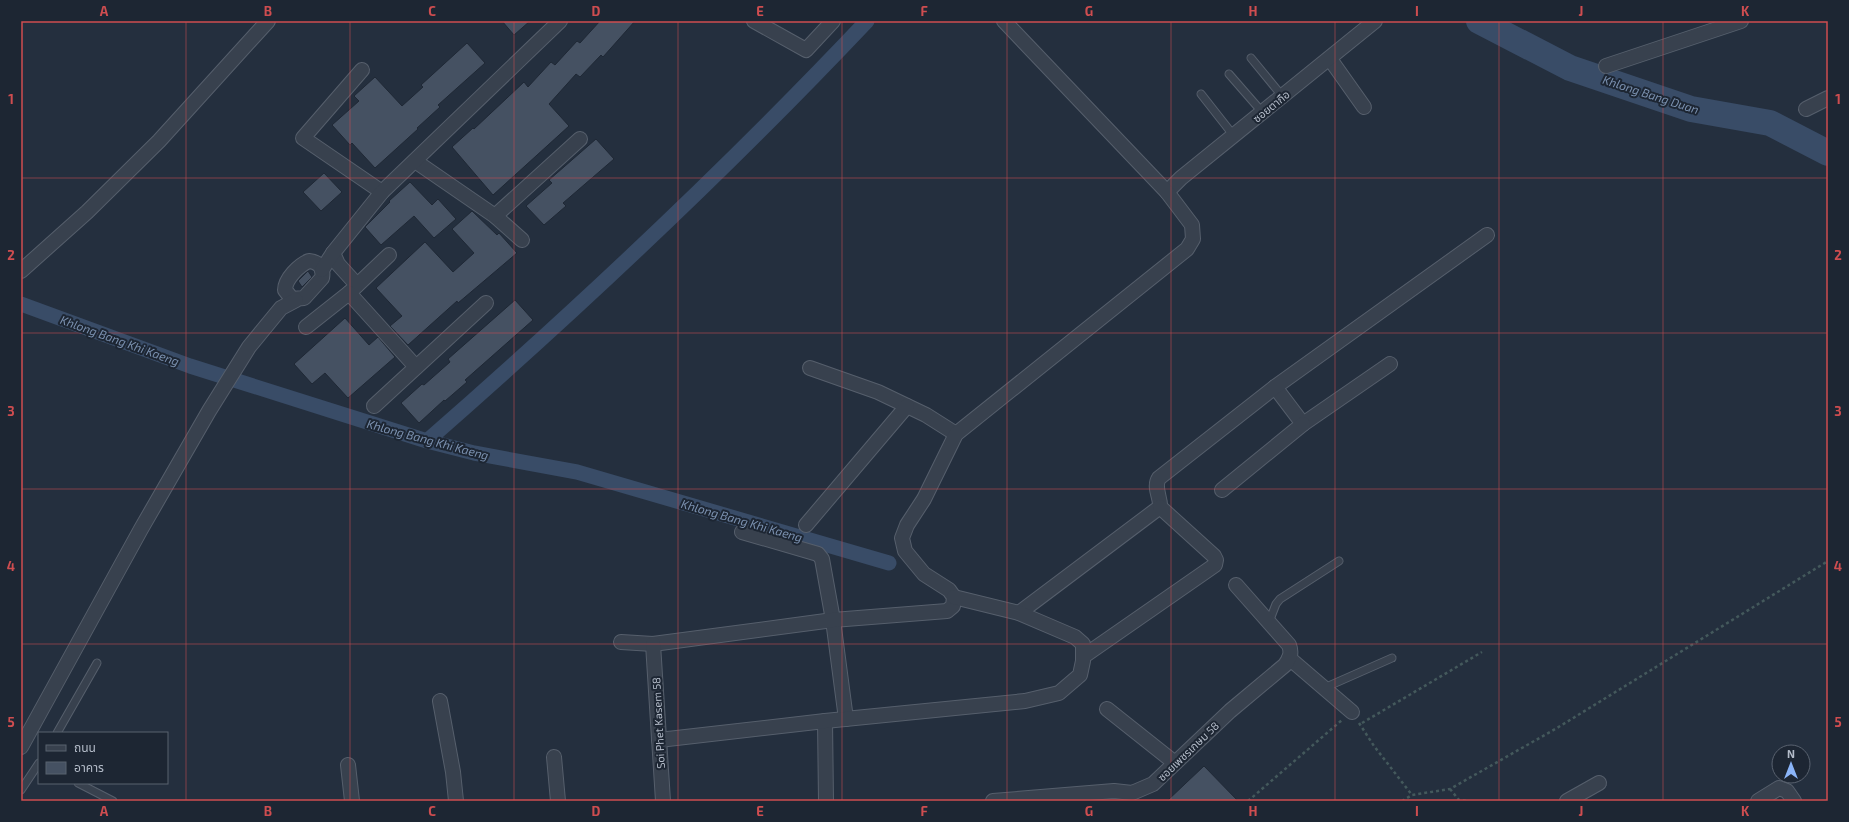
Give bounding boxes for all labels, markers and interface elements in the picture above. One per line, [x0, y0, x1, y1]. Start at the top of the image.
text: A [100, 3, 109, 19]
text: B [264, 3, 272, 19]
text: C [428, 3, 436, 19]
text: D [592, 3, 601, 19]
text: E [756, 3, 764, 19]
text: F [920, 3, 928, 19]
text: G [1085, 3, 1093, 19]
text: H [1249, 3, 1258, 19]
text: I [1415, 3, 1419, 19]
text: J [1579, 3, 1583, 19]
text: K [1741, 3, 1750, 19]
water label: Khlong Bang Duan [1601, 72, 1701, 116]
street label: ซอยตากือ [1250, 87, 1292, 125]
text: 1 [8, 91, 14, 107]
text: 1 [1835, 91, 1841, 107]
text: 2 [7, 247, 15, 263]
text: 2 [1834, 247, 1842, 263]
water label: Khlong Bang Khi Kaeng [59, 312, 181, 368]
text: 3 [7, 403, 15, 419]
text: 3 [1834, 403, 1842, 419]
water label: Khlong Bang Khi Kaeng [366, 416, 490, 462]
water label: Khlong Bang Khi Kaeng [680, 496, 804, 544]
text: 4 [7, 558, 15, 574]
text: 4 [1834, 558, 1842, 574]
street label: Soi Phet Kasem 58 [649, 677, 667, 769]
text: 5 [7, 714, 15, 730]
text: 5 [1834, 714, 1842, 730]
street label: ซอยเพชรเกษม 58 [1155, 719, 1221, 783]
legend [38, 732, 168, 784]
text: ถนน [74, 740, 96, 754]
north arrow [1771, 744, 1811, 784]
text: N [1787, 747, 1795, 760]
text: อาคาร [74, 760, 104, 774]
text: A [100, 803, 109, 819]
text: B [264, 803, 272, 819]
text: C [428, 803, 436, 819]
text: D [592, 803, 601, 819]
text: E [756, 803, 764, 819]
text: F [920, 803, 928, 819]
text: G [1085, 803, 1093, 819]
text: H [1249, 803, 1258, 819]
text: I [1415, 803, 1419, 819]
text: J [1579, 803, 1583, 819]
text: K [1741, 803, 1750, 819]

